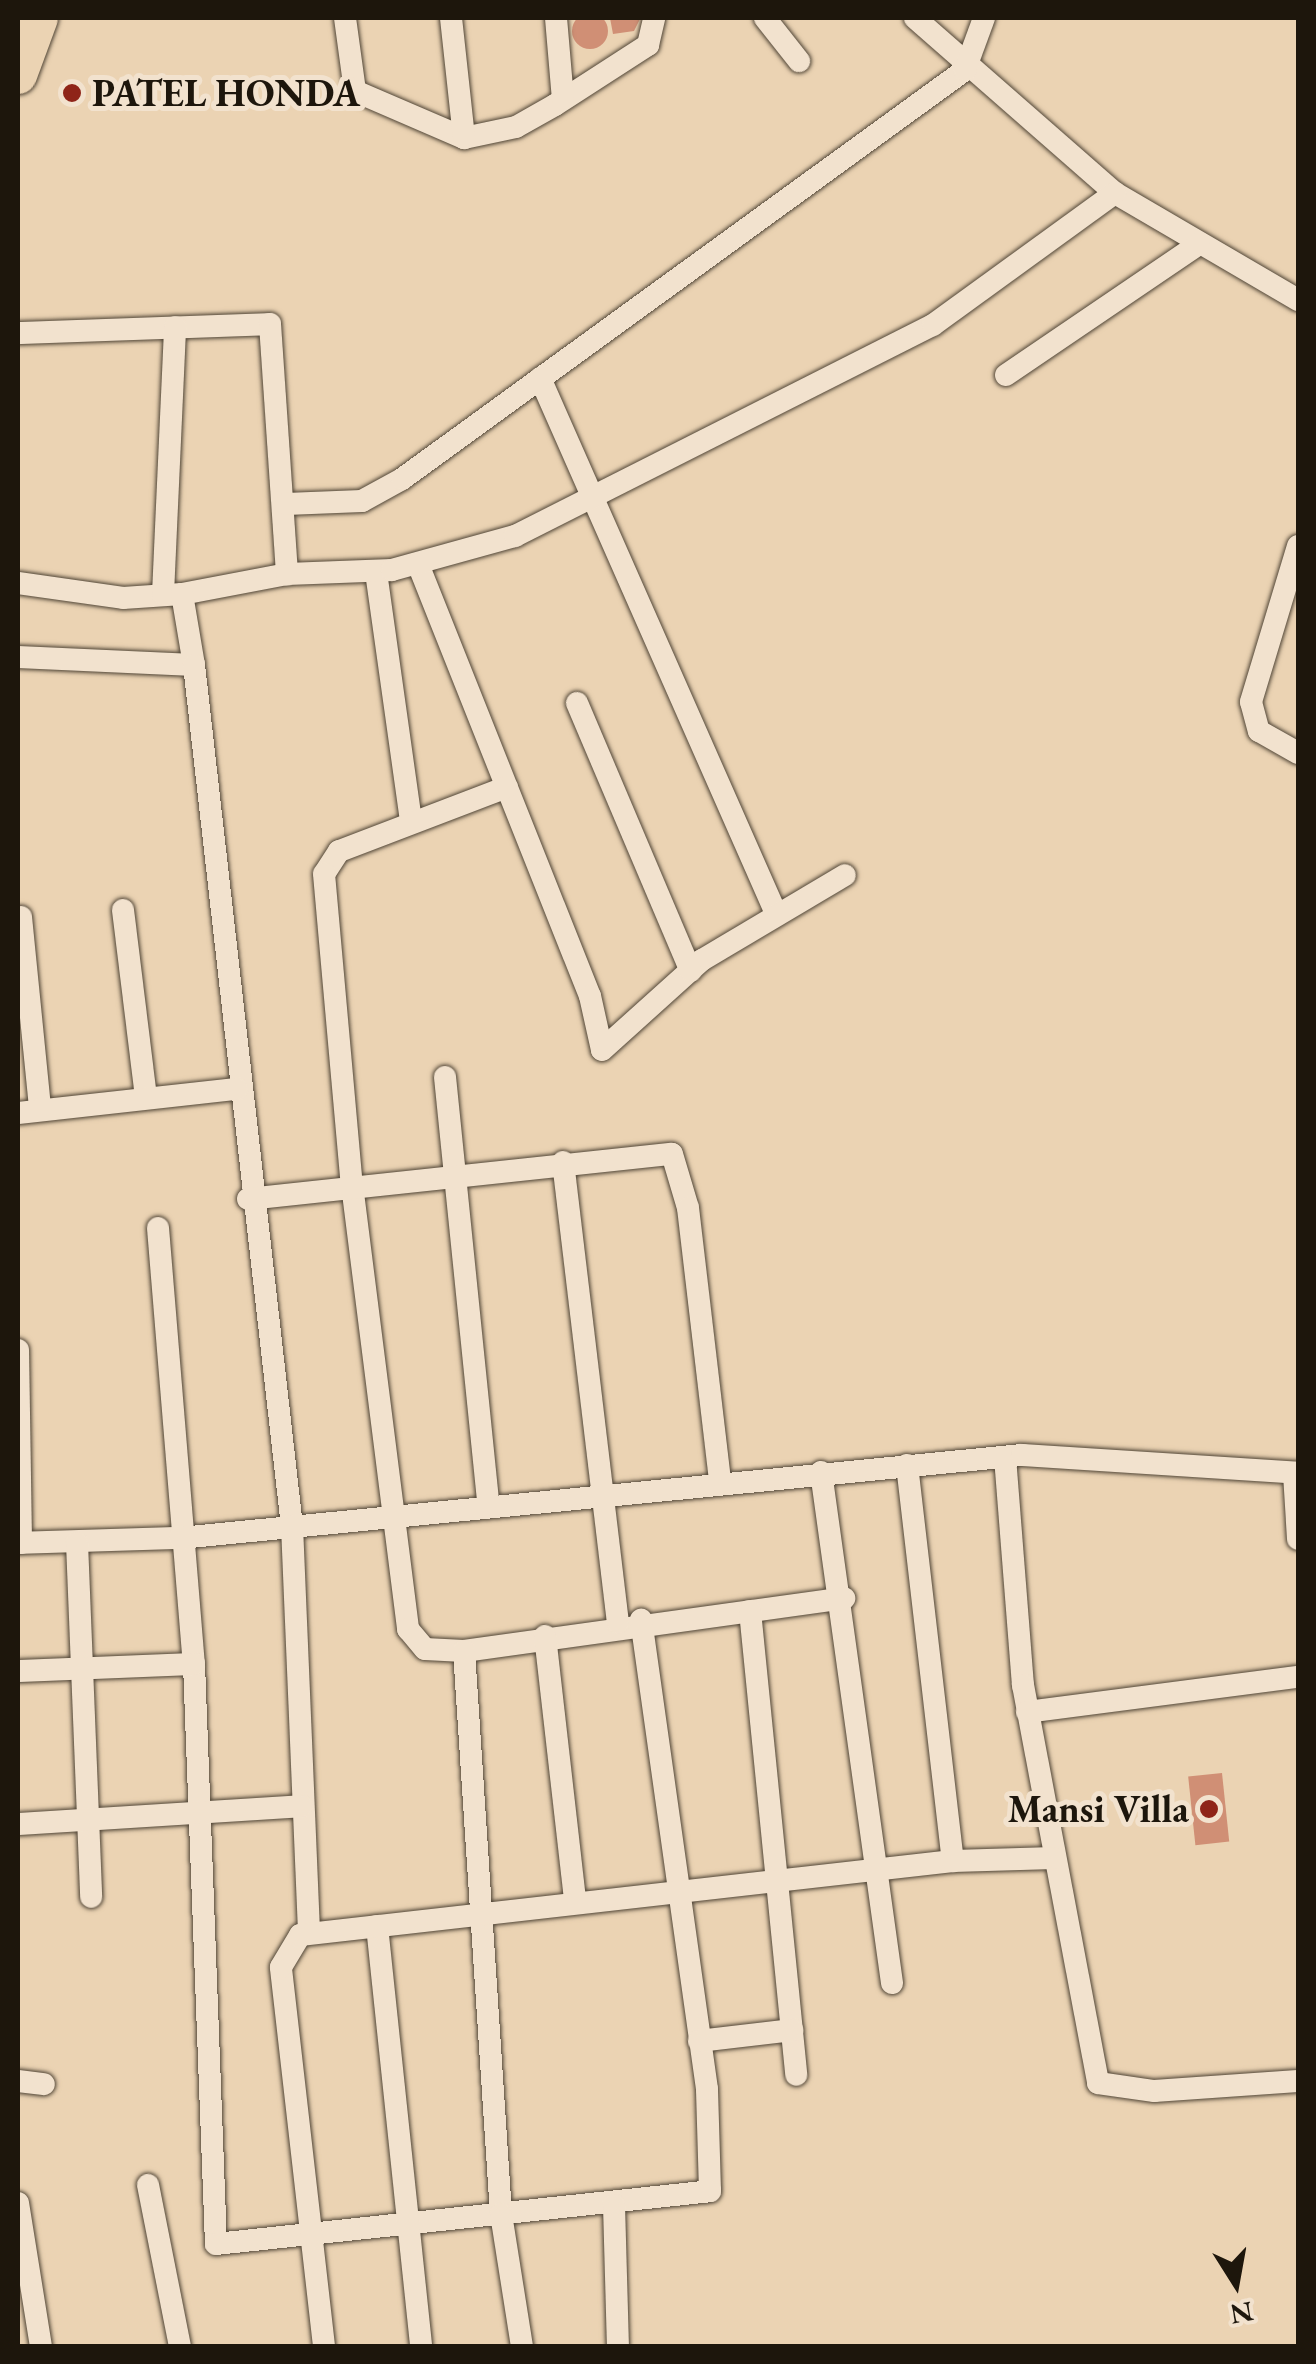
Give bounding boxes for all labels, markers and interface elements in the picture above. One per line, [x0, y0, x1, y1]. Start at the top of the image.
place label: PATEL HONDA [92, 70, 360, 116]
marker: PATEL HONDA [61, 82, 83, 104]
place label: Mansi Villa [1008, 1786, 1189, 1832]
marker: Mansi Villa [1198, 1798, 1220, 1820]
north arrow [1186, 2234, 1286, 2334]
text: N [1227, 2294, 1256, 2333]

